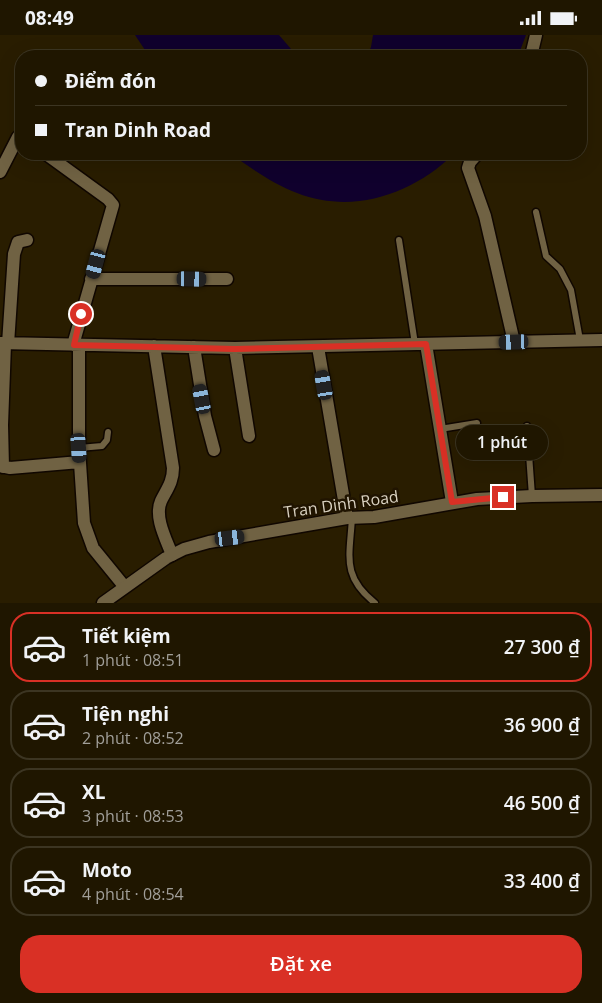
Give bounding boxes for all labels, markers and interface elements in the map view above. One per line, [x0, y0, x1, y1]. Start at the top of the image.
text: 08:49 [25, 5, 74, 31]
text: Điểm đón [65, 68, 156, 94]
text: Tran Dinh Road [65, 117, 211, 143]
car [84, 248, 107, 280]
car [176, 271, 207, 287]
route start [70, 303, 92, 325]
car [498, 334, 529, 350]
car [314, 369, 333, 401]
car [191, 383, 212, 415]
callout: 1 phút [457, 425, 549, 459]
text: 1 phút [477, 431, 527, 453]
car [70, 433, 87, 463]
street label: Tran Dinh Road [282, 485, 400, 523]
route end [492, 486, 514, 508]
car [214, 529, 245, 547]
text: Tiết kiệm [82, 623, 171, 649]
icon: car [22, 625, 67, 670]
text: 27 300 ₫ [504, 634, 580, 660]
text: 1 phút · 08:51 [82, 649, 184, 671]
text: Tiện nghi [82, 701, 169, 727]
icon: car [22, 703, 67, 748]
text: 36 900 ₫ [504, 712, 580, 738]
text: 2 phút · 08:52 [82, 727, 184, 749]
text: XL [82, 779, 105, 805]
icon: car [22, 781, 67, 826]
text: 46 500 ₫ [504, 790, 580, 816]
text: 3 phút · 08:53 [82, 805, 184, 827]
text: Moto [82, 857, 132, 883]
icon: car [22, 859, 67, 904]
text: 33 400 ₫ [504, 868, 580, 894]
text: 4 phút · 08:54 [82, 883, 184, 905]
button: Đặt xe [20, 935, 582, 993]

